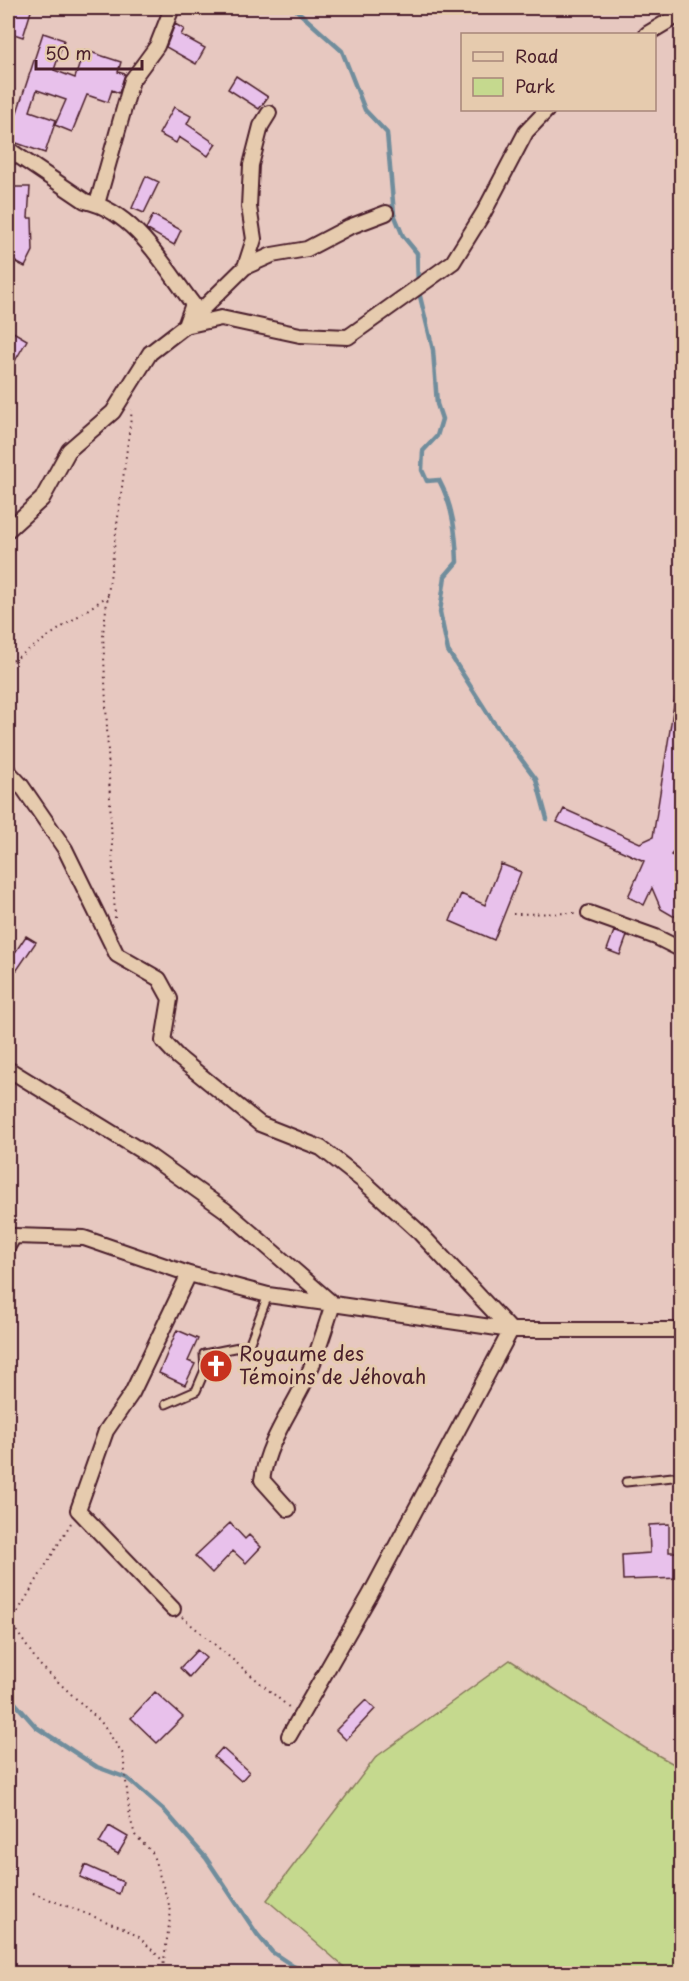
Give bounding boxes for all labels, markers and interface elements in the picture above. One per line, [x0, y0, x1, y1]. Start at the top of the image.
scale bar [36, 33, 142, 71]
legend [461, 33, 656, 111]
text: 50 m [45, 39, 92, 66]
text: Road [515, 42, 559, 69]
text: Park [515, 72, 555, 99]
place label: Royaume des Témoins de Jéhovah [239, 1338, 426, 1391]
church icon: Royaume des Témoins de Jéhovah [198, 1348, 234, 1384]

